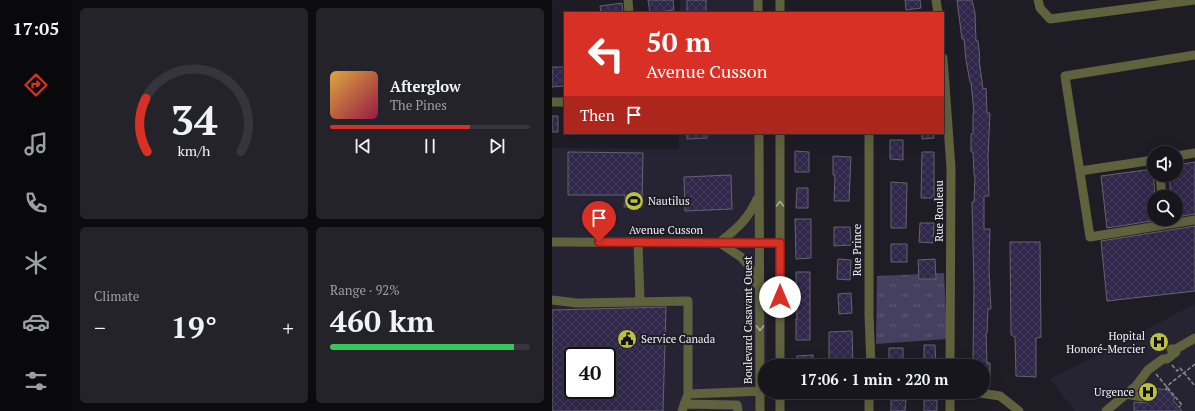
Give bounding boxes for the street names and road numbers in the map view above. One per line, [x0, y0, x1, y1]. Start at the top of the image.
street label: Rue Rouleau [932, 180, 946, 242]
street label: Avenue Cusson [629, 223, 704, 237]
street label: Rue Prince [850, 223, 864, 276]
street label: Boulevard Casavant Ouest [741, 256, 755, 384]

